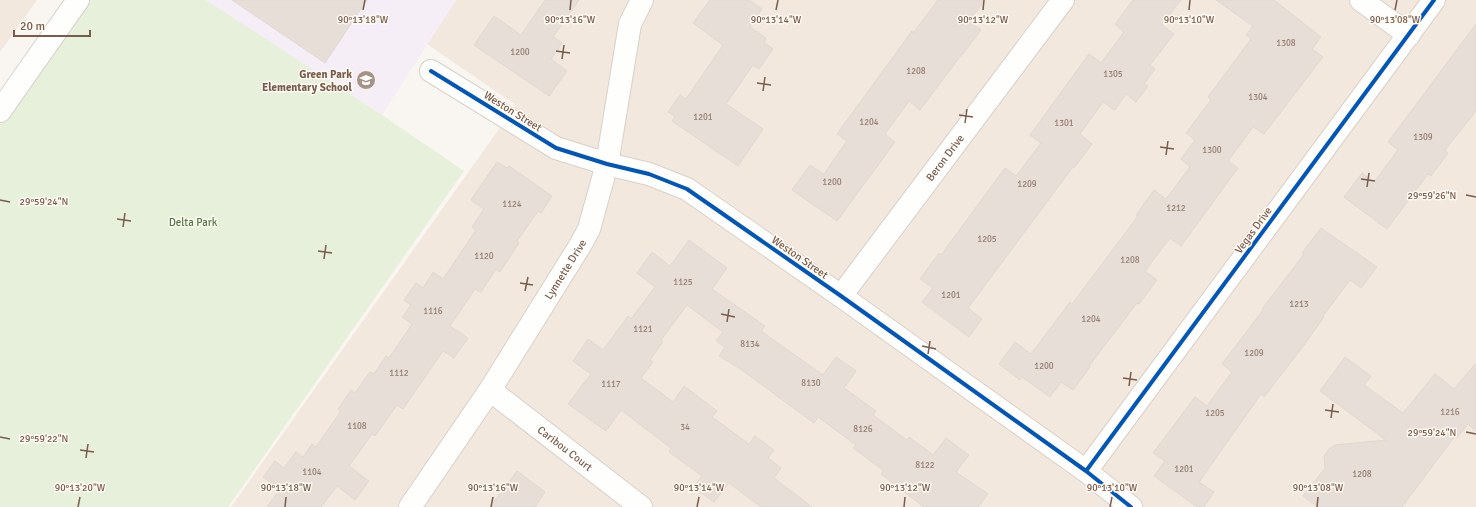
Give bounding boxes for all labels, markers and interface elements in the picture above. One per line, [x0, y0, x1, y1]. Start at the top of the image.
scale bar [14, 12, 90, 38]
text: 90°13'18"W [338, 14, 389, 26]
text: 90°13'16"W [545, 14, 596, 26]
text: 90°13'14"W [751, 14, 802, 26]
text: 90°13'12"W [958, 14, 1009, 26]
text: 90°13'10"W [1164, 14, 1215, 26]
text: 90°13'08"W [1370, 14, 1421, 26]
text: 20 m [20, 19, 45, 34]
house number: 1308 [1276, 38, 1296, 49]
house number: 1200 [510, 47, 530, 58]
house number: 1208 [906, 66, 926, 77]
place label: Green Park Elementary School [262, 68, 353, 94]
school or university icon: Green Park Elementary School [355, 69, 377, 91]
house number: 1305 [1103, 69, 1123, 80]
street label: Weston Street [481, 88, 544, 134]
house number: 1304 [1248, 92, 1268, 103]
house number: 1201 [693, 112, 713, 123]
house number: 1204 [859, 117, 879, 128]
house number: 1301 [1054, 118, 1074, 129]
street label: Beron Drive [924, 132, 967, 184]
house number: 1309 [1413, 132, 1433, 143]
house number: 1300 [1202, 145, 1222, 156]
house number: 1200 [822, 177, 842, 188]
house number: 1209 [1017, 179, 1037, 190]
text: 29°59'26"N [1408, 190, 1456, 202]
text: 29°59'24"N [20, 196, 68, 208]
house number: 1124 [502, 199, 522, 210]
house number: 1212 [1166, 203, 1186, 214]
street label: Vegas Drive [1232, 204, 1275, 256]
park label: Delta Park [169, 216, 218, 229]
street label: Weston Street [769, 233, 831, 282]
house number: 1205 [977, 234, 997, 245]
street label: Lynnette Drive [542, 237, 589, 302]
house number: 1120 [474, 251, 494, 262]
house number: 1208 [1120, 255, 1140, 266]
house number: 1125 [673, 277, 693, 288]
house number: 1201 [941, 290, 961, 301]
house number: 1213 [1289, 299, 1309, 310]
house number: 1116 [423, 306, 443, 317]
house number: 1204 [1081, 314, 1101, 325]
house number: 1121 [633, 324, 653, 335]
house number: 8134 [740, 339, 760, 350]
house number: 1209 [1244, 348, 1264, 359]
house number: 1200 [1034, 361, 1054, 372]
house number: 1112 [389, 368, 409, 379]
house number: 8130 [801, 378, 821, 389]
house number: 1117 [601, 379, 621, 390]
house number: 1216 [1440, 407, 1460, 418]
house number: 1205 [1205, 408, 1225, 419]
house number: 1108 [347, 421, 367, 432]
house number: 34 [680, 422, 690, 433]
street label: Caribou Court [535, 423, 595, 474]
house number: 8126 [853, 424, 873, 435]
text: 29°59'24"N [1408, 427, 1456, 439]
text: 29°59'22"N [20, 433, 68, 445]
house number: 8122 [915, 460, 935, 471]
house number: 1201 [1174, 464, 1194, 475]
house number: 1104 [302, 467, 322, 478]
house number: 1208 [1352, 469, 1372, 480]
text: 90°13'20"W [55, 482, 106, 494]
text: 90°13'18"W [261, 482, 312, 494]
text: 90°13'16"W [468, 482, 519, 494]
text: 90°13'14"W [674, 482, 725, 494]
text: 90°13'12"W [880, 482, 931, 494]
text: 90°13'10"W [1087, 482, 1138, 494]
text: 90°13'08"W [1293, 482, 1344, 494]

